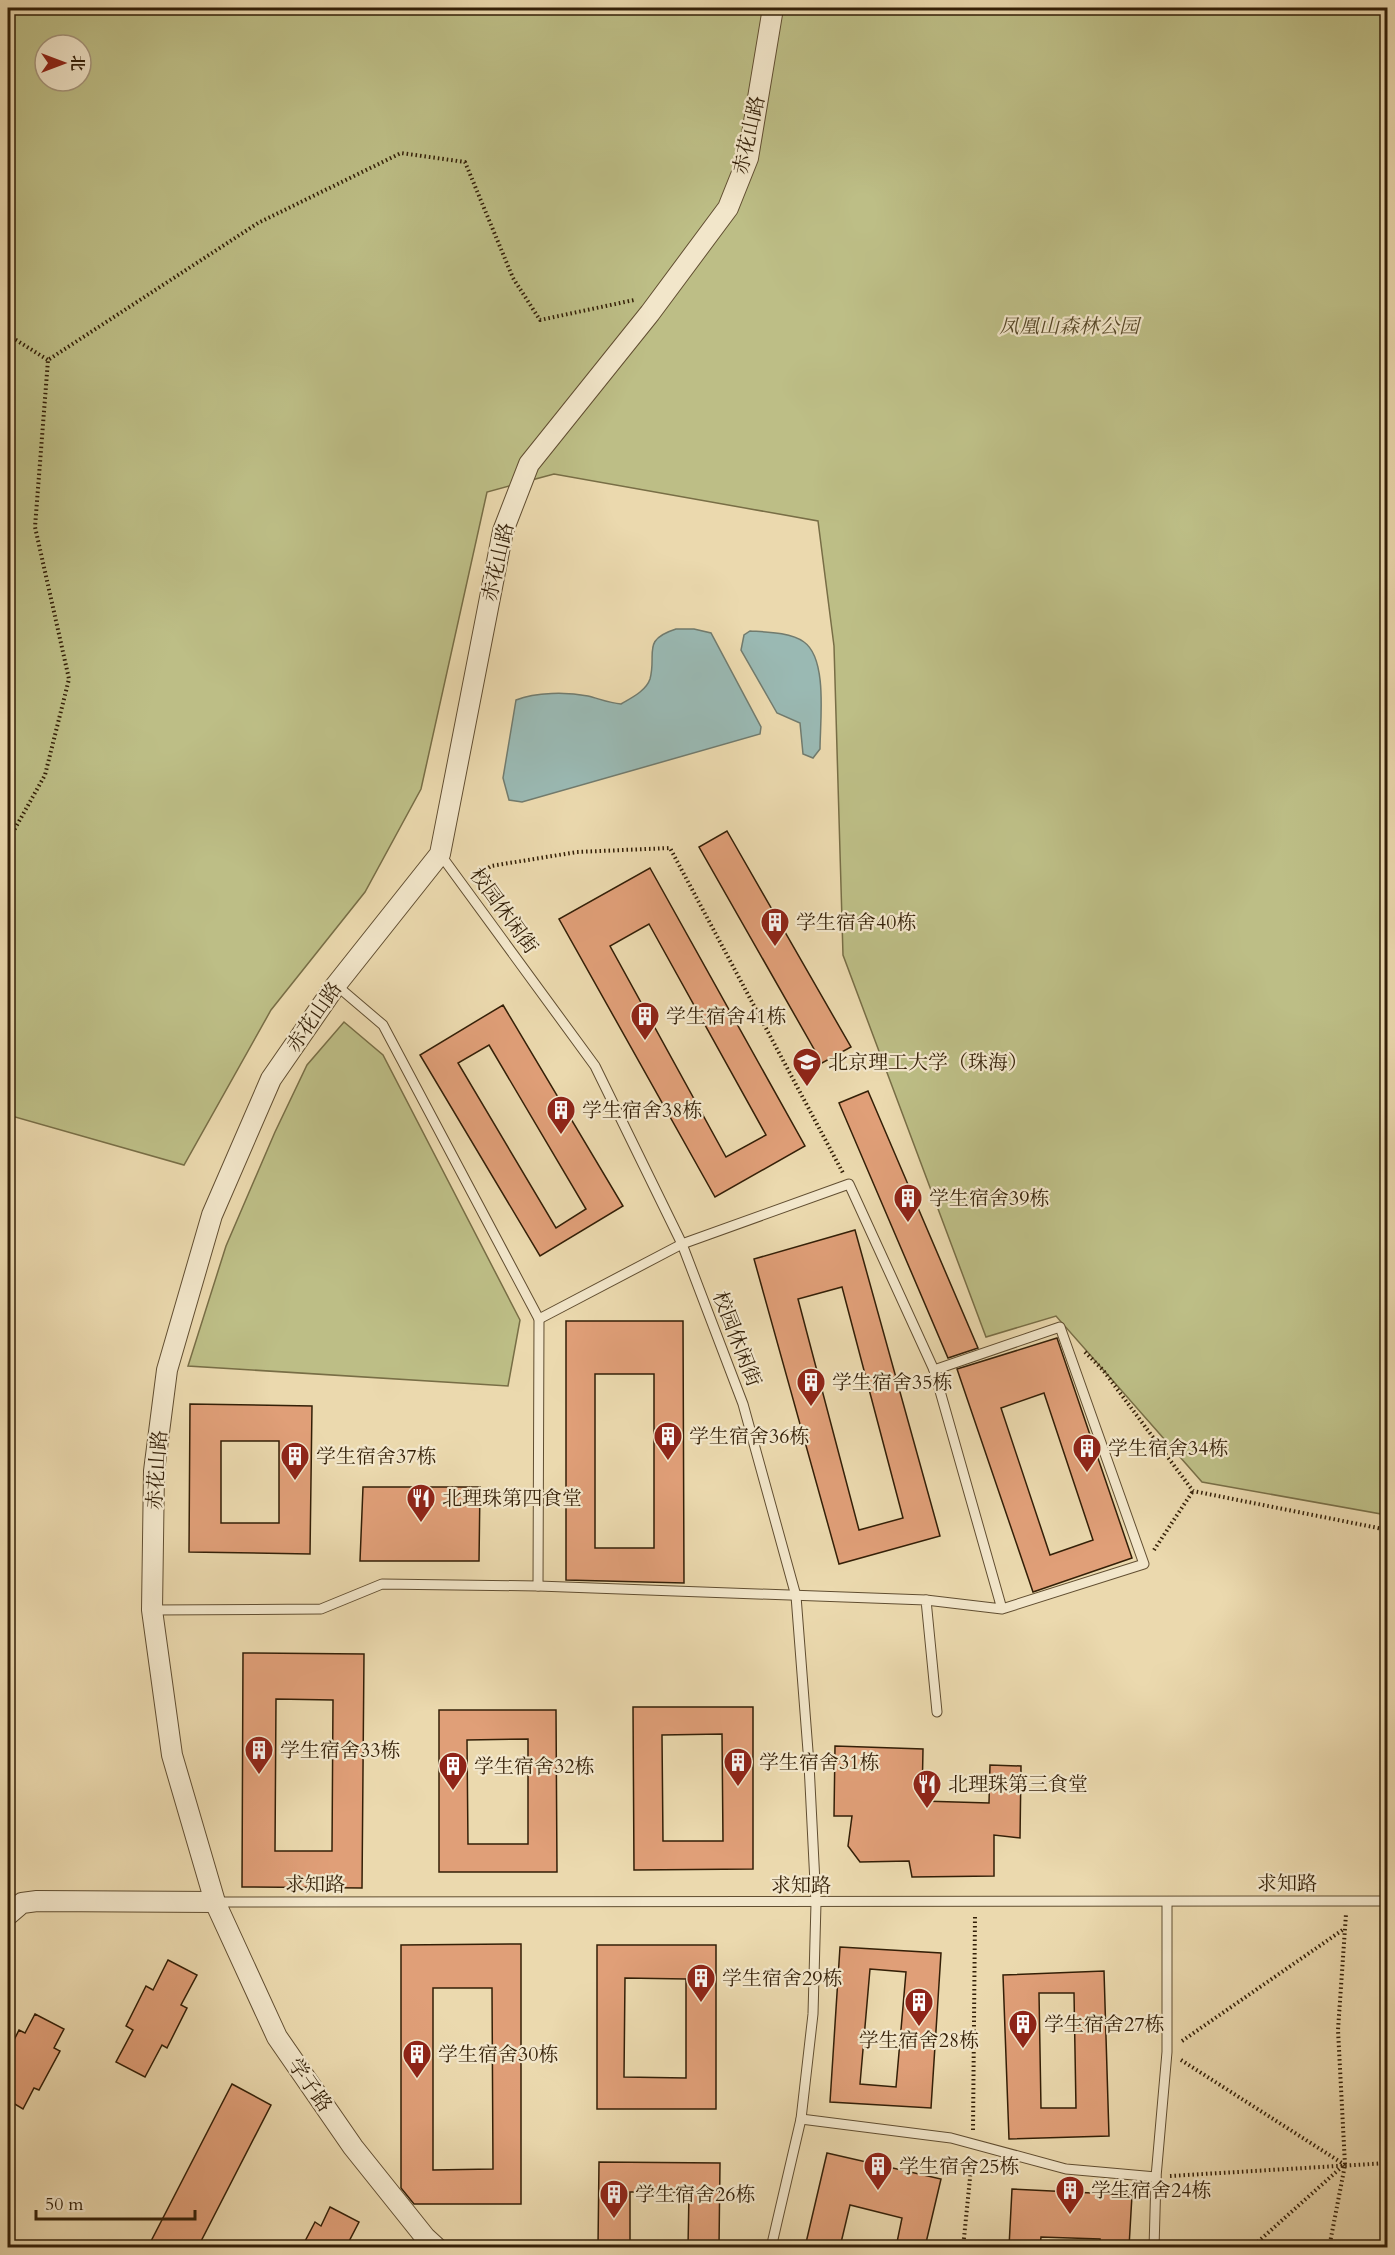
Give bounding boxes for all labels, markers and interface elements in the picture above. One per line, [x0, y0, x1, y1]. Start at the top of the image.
north arrow [33, 33, 93, 93]
text: 北 [66, 55, 88, 71]
street label: 赤花山路 [727, 93, 771, 177]
park label: 凤凰山森林公园 [999, 313, 1142, 340]
street label: 赤花山路 [476, 520, 520, 604]
street label: 校园休闲街 [464, 863, 544, 959]
building icon: 学生宿舍40栋 [759, 906, 791, 948]
place label: 学生宿舍40栋 [796, 909, 917, 936]
street label: 赤花山路 [280, 976, 348, 1058]
building icon: 学生宿舍41栋 [629, 1000, 661, 1042]
place label: 学生宿舍41栋 [666, 1003, 787, 1030]
school or university icon: 北京理工大学（珠海） [791, 1046, 823, 1088]
place label: 北京理工大学（珠海） [828, 1049, 1028, 1076]
building icon: 学生宿舍38栋 [545, 1094, 577, 1136]
place label: 学生宿舍38栋 [582, 1097, 703, 1124]
building icon: 学生宿舍39栋 [892, 1182, 924, 1224]
place label: 学生宿舍39栋 [929, 1185, 1050, 1212]
street label: 校园休闲街 [706, 1287, 768, 1391]
building icon: 学生宿舍35栋 [795, 1366, 827, 1408]
place label: 学生宿舍35栋 [832, 1369, 953, 1396]
building icon: 学生宿舍36栋 [652, 1420, 684, 1462]
place label: 学生宿舍36栋 [689, 1423, 810, 1450]
street label: 赤花山路 [141, 1429, 173, 1511]
building icon: 学生宿舍34栋 [1071, 1432, 1103, 1474]
place label: 学生宿舍34栋 [1108, 1435, 1229, 1462]
building icon: 学生宿舍37栋 [279, 1440, 311, 1482]
place label: 学生宿舍37栋 [316, 1443, 437, 1470]
restaurant icon: 北理珠第四食堂 [405, 1482, 437, 1524]
place label: 北理珠第四食堂 [442, 1485, 582, 1512]
building icon: 学生宿舍33栋 [243, 1734, 275, 1776]
place label: 学生宿舍33栋 [280, 1737, 401, 1764]
building icon: 学生宿舍31栋 [722, 1746, 754, 1788]
place label: 学生宿舍31栋 [759, 1749, 880, 1776]
building icon: 学生宿舍32栋 [437, 1750, 469, 1792]
place label: 学生宿舍32栋 [474, 1753, 595, 1780]
restaurant icon: 北理珠第三食堂 [911, 1768, 943, 1810]
place label: 北理珠第三食堂 [948, 1771, 1088, 1798]
street label: 求知路 [1257, 1870, 1317, 1897]
street label: 求知路 [285, 1871, 345, 1898]
street label: 求知路 [771, 1872, 831, 1899]
building icon: 学生宿舍29栋 [685, 1962, 717, 2004]
place label: 学生宿舍29栋 [722, 1965, 843, 1992]
building icon: 学生宿舍28栋 [903, 1986, 935, 2028]
building icon: 学生宿舍27栋 [1007, 2008, 1039, 2050]
place label: 学生宿舍27栋 [1044, 2011, 1165, 2038]
place label: 学生宿舍28栋 [859, 2027, 979, 2054]
building icon: 学生宿舍30栋 [401, 2038, 433, 2080]
place label: 学生宿舍30栋 [438, 2041, 559, 2068]
street label: 学子路 [282, 2053, 338, 2117]
building icon: 学生宿舍25栋 [862, 2150, 894, 2192]
place label: 学生宿舍25栋 [899, 2153, 1020, 2180]
building icon: 学生宿舍24栋 [1054, 2174, 1086, 2216]
place label: 学生宿舍24栋 [1091, 2177, 1212, 2204]
building icon: 学生宿舍26栋 [598, 2178, 630, 2220]
place label: 学生宿舍26栋 [635, 2181, 756, 2208]
scale bar [36, 2183, 195, 2221]
text: 50 m [45, 2192, 84, 2217]

